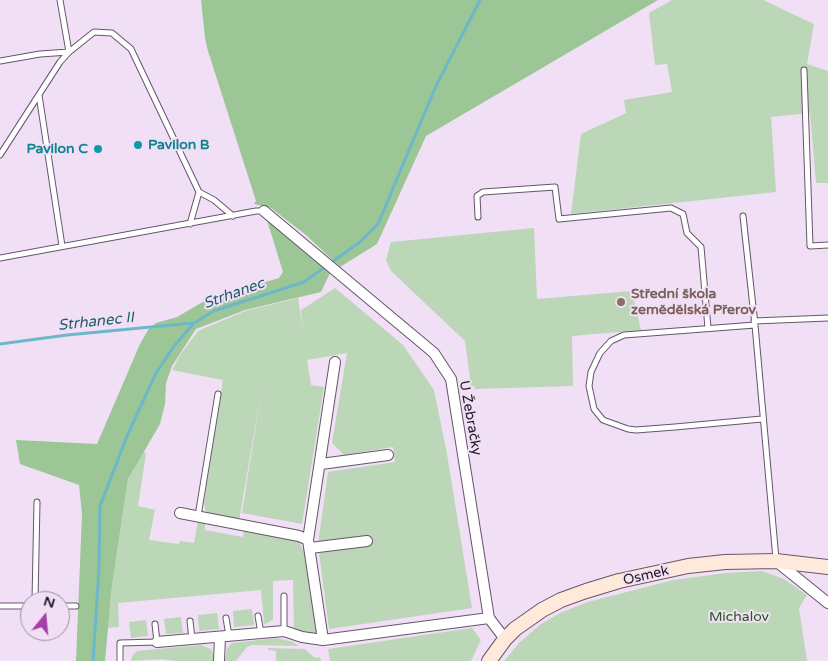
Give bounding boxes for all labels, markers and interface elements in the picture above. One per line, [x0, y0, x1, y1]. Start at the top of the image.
place label: Pavilon B [148, 137, 210, 153]
marker: Pavilon B [132, 139, 144, 151]
place label: Pavilon C [26, 141, 88, 157]
marker: Pavilon C [92, 143, 104, 155]
water label: Strhanec [201, 275, 267, 313]
place label: Střední škola zemědělská Přerov [631, 286, 756, 318]
marker: Střední škola zemědělská Přerov [615, 296, 627, 308]
water label: Strhanec II [57, 309, 135, 335]
street label: U Žebračky [455, 379, 485, 457]
street label: Osmek [622, 563, 670, 589]
north arrow [20, 591, 70, 641]
text: N [41, 592, 57, 612]
park label: Michalov [709, 609, 769, 625]

